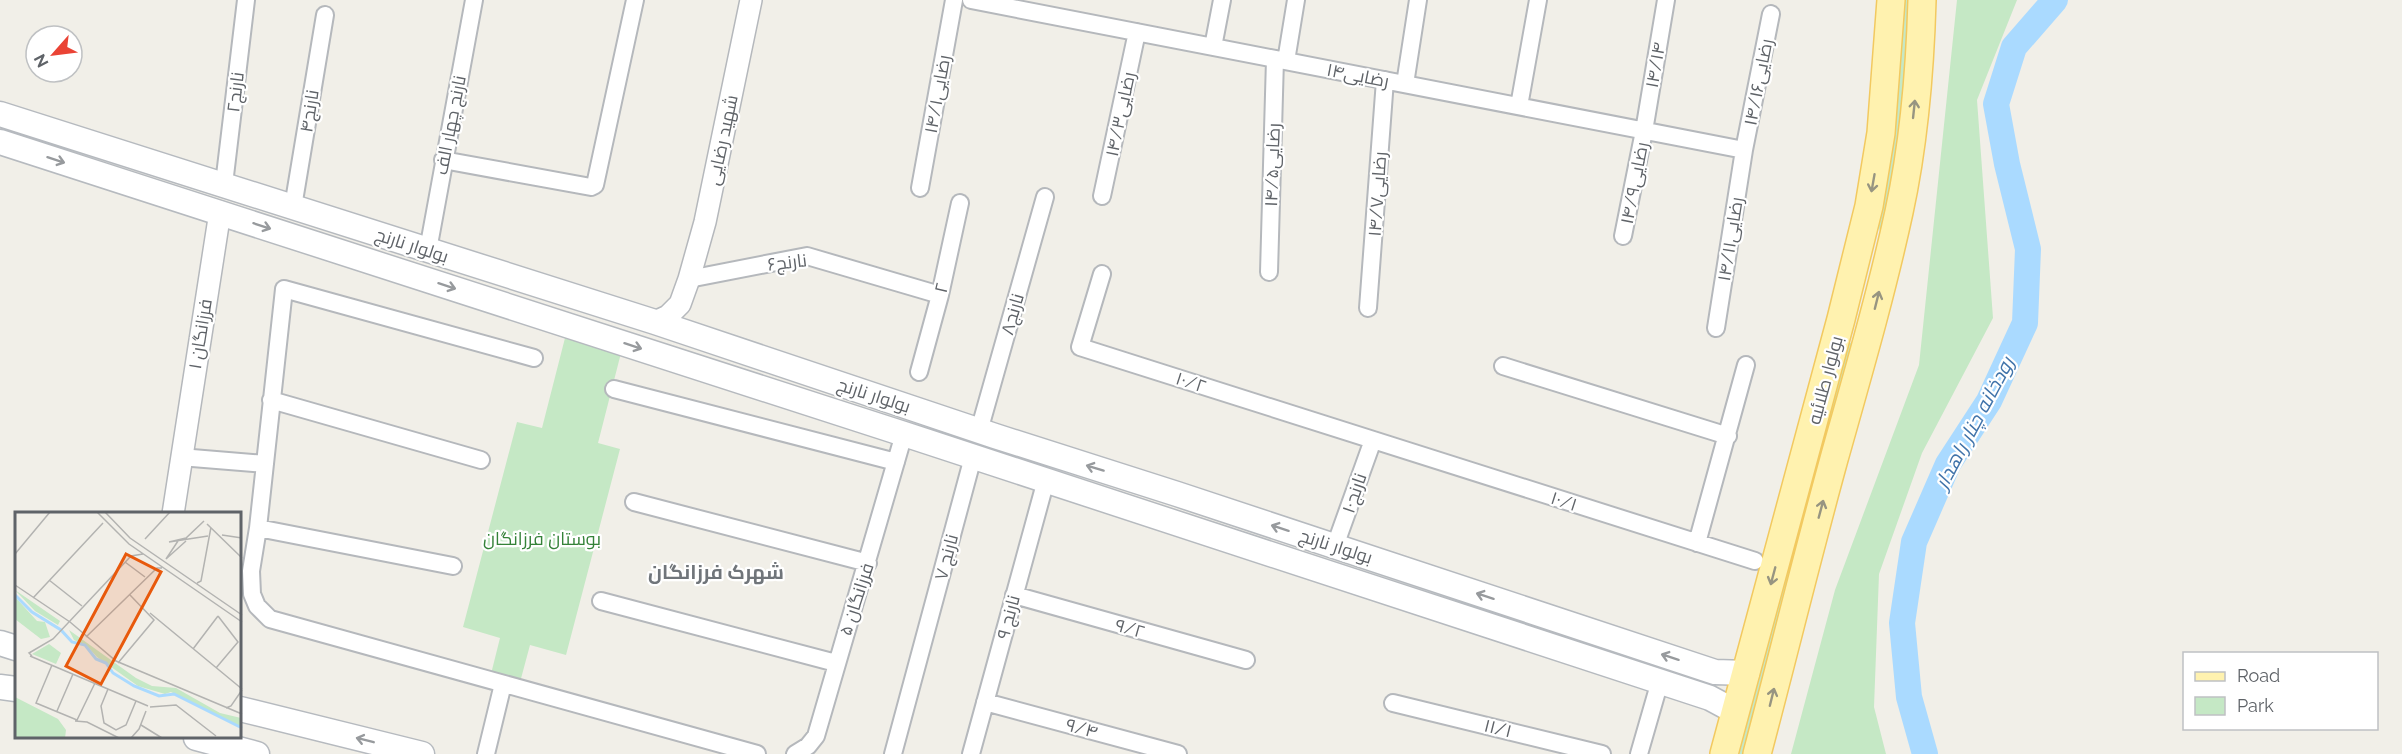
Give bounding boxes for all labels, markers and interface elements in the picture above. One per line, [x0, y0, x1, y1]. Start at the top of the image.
north arrow [24, 24, 84, 84]
street label: رضایی۱۴/۱۶ [1739, 37, 1778, 127]
street label: ۱۴/۱۴ [1641, 41, 1669, 89]
text: N [30, 51, 52, 71]
street label: ۱۴/۱رضایی [920, 53, 955, 135]
street label: رضایی۱۴ [1325, 59, 1391, 92]
street label: رضایی۱۴/۳ [1101, 70, 1140, 158]
street label: نارنج۲ [222, 71, 250, 114]
street label: نارنج چهار الف [430, 74, 472, 177]
street label: نارنج۴ [295, 88, 325, 134]
street label: شهید رضایی [702, 93, 743, 187]
one-way arrow [1909, 100, 1920, 119]
street label: رضایی۱۴/۵ [1260, 123, 1285, 207]
street label: رضایی۱۴/۹ [1616, 140, 1653, 226]
street label: رضایی۱۴/۷ [1364, 151, 1391, 237]
one-way arrow [46, 155, 65, 166]
one-way arrow [1867, 173, 1878, 193]
street label: رضایی۱۴/۱۱ [1713, 195, 1748, 283]
one-way arrow [252, 221, 271, 232]
street label: بولوار نارنج [372, 223, 451, 269]
street label: نارنج۶ [766, 249, 808, 277]
one-way arrow [437, 281, 456, 292]
street label: ۲ [930, 281, 952, 295]
street label: نارنج۸ [996, 291, 1030, 338]
one-way arrow [1872, 291, 1884, 310]
street label: فرزانگان ۱ [184, 297, 217, 371]
street label: بولوار طلائیه [1803, 333, 1848, 427]
one-way arrow [623, 341, 642, 352]
water label: رودخانه چنار راهدار [1928, 352, 2021, 497]
street label: ۱۰/۲ [1173, 367, 1209, 397]
street label: بولوار نارنج [834, 373, 913, 419]
one-way arrow [1086, 461, 1105, 472]
street label: نارنج۱۰ [1337, 470, 1372, 516]
street label: ۱۰/۱ [1548, 487, 1580, 515]
one-way arrow [1816, 500, 1827, 519]
inset map [15, 512, 242, 739]
one-way arrow [1271, 521, 1290, 532]
street label: بولوار نارنج [1296, 524, 1375, 570]
park label: بوستان فرزانگان [483, 528, 601, 550]
street label: نارنج ۷ [930, 532, 964, 583]
district label: شهرک فرزانگان [648, 560, 784, 585]
street label: فرزانگان ۵ [834, 560, 879, 638]
one-way arrow [1767, 566, 1778, 585]
one-way arrow [1476, 589, 1495, 600]
street label: نارنج ۹ [992, 593, 1026, 642]
street label: ۹/۲ [1113, 614, 1147, 642]
one-way arrow [1661, 650, 1680, 661]
legend [2183, 652, 2378, 730]
text: Road [2237, 665, 2280, 686]
one-way arrow [1766, 688, 1778, 707]
text: Park [2237, 695, 2274, 716]
street label: ۹/۴ [1064, 714, 1100, 742]
street label: ۱۱/۱ [1482, 714, 1514, 742]
one-way arrow [356, 733, 375, 745]

